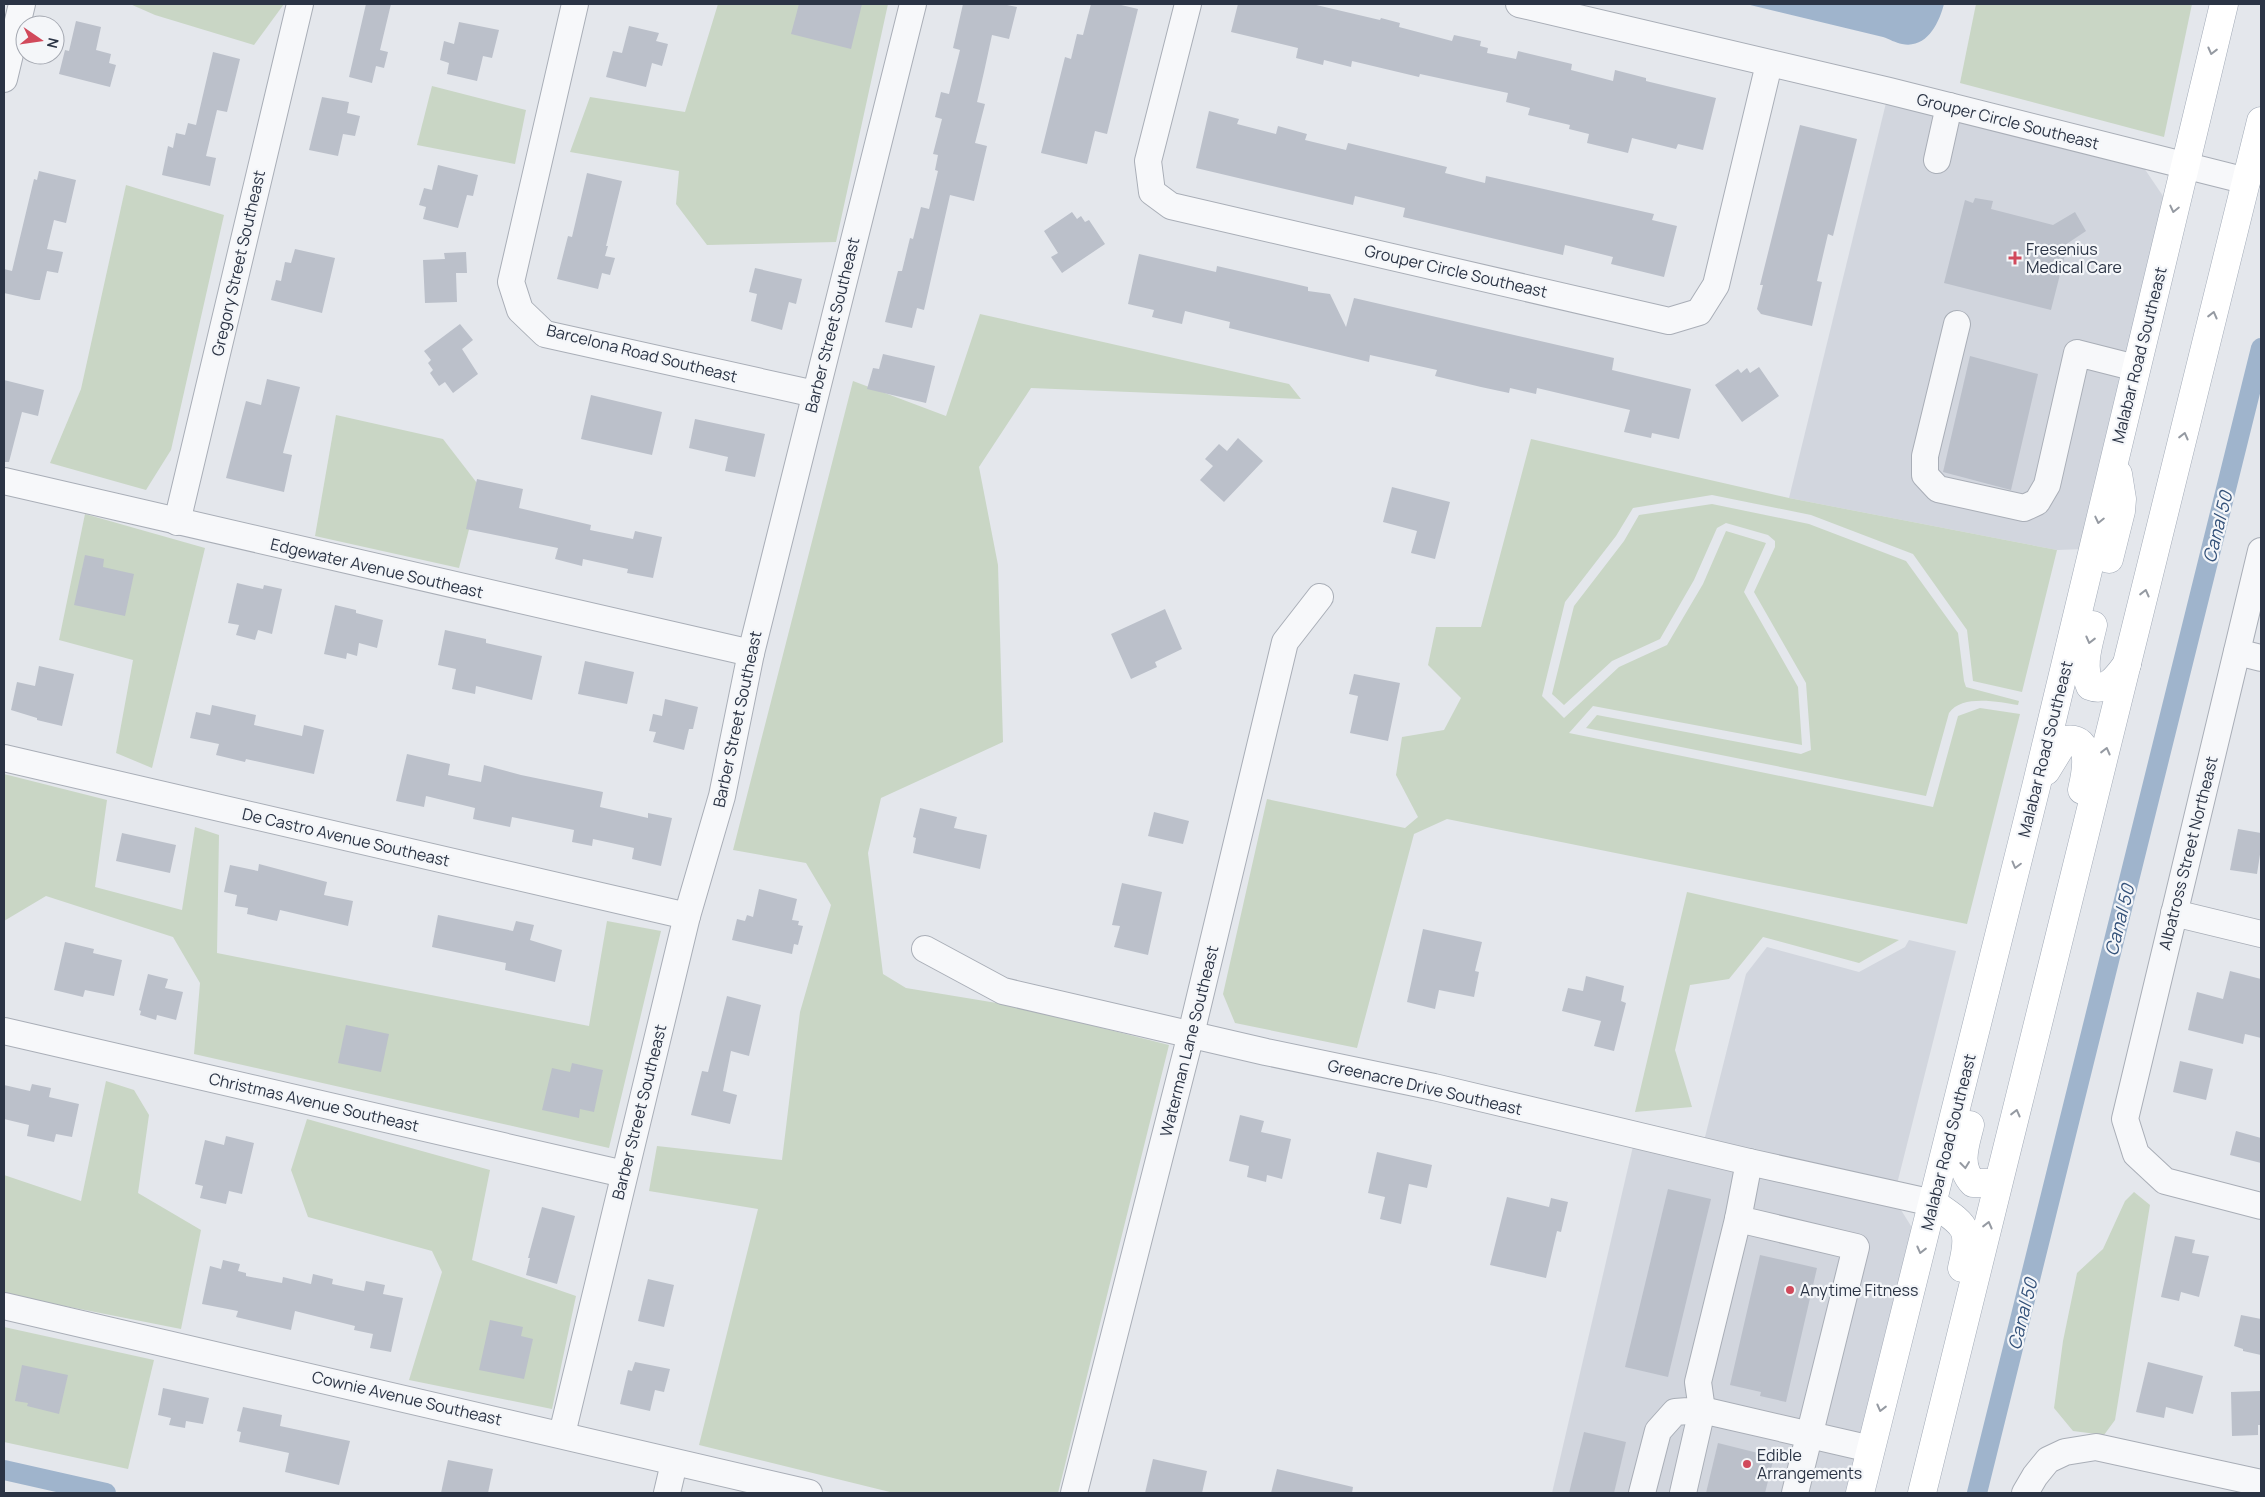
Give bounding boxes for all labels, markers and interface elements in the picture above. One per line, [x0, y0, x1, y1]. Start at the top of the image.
north arrow [15, 15, 65, 65]
text: N [43, 36, 64, 50]
one-way arrow [2207, 47, 2218, 56]
street label: Grouper Circle Southeast [1915, 88, 2101, 154]
street label: Gregory Street Southeast [206, 168, 270, 358]
one-way arrow [2169, 205, 2180, 214]
street label: Barber Street Southeast [800, 235, 864, 415]
place label: Fresenius Medical Care [2026, 238, 2122, 278]
street label: Grouper Circle Southeast [1362, 239, 1550, 303]
marker: Fresenius Medical Care [2008, 251, 2022, 265]
street label: Malabar Road Southeast [2106, 265, 2172, 445]
one-way arrow [2207, 311, 2218, 320]
street label: Barcelona Road Southeast [544, 319, 740, 387]
one-way arrow [2178, 432, 2188, 440]
water label: Canal 50 [2197, 487, 2238, 565]
one-way arrow [2094, 516, 2105, 525]
street label: Edgewater Avenue Southeast [268, 533, 486, 603]
one-way arrow [2139, 589, 2150, 598]
street label: Barber Street Southeast [708, 629, 766, 809]
one-way arrow [2085, 635, 2096, 644]
street label: Malabar Road Southeast [2012, 659, 2078, 839]
one-way arrow [2100, 747, 2111, 756]
street label: Albatross Street Northeast [2153, 754, 2223, 952]
street label: De Castro Avenue Southeast [240, 802, 452, 872]
one-way arrow [2011, 861, 2022, 870]
water label: Canal 50 [2099, 880, 2140, 958]
street label: Waterman Lane Southeast [1155, 943, 1223, 1139]
street label: Barber Street Southeast [607, 1022, 671, 1202]
street label: Malabar Road Southeast [1915, 1052, 1981, 1232]
street label: Greenacre Drive Southeast [1326, 1054, 1524, 1120]
street label: Christmas Avenue Southeast [207, 1067, 421, 1137]
one-way arrow [2010, 1108, 2021, 1117]
one-way arrow [1959, 1162, 1970, 1170]
one-way arrow [1982, 1220, 1993, 1229]
one-way arrow [1917, 1246, 1927, 1254]
water label: Canal 50 [2002, 1274, 2043, 1352]
place label: Anytime Fitness [1800, 1279, 1918, 1301]
marker: Anytime Fitness [1784, 1284, 1796, 1296]
street label: Cownie Avenue Southeast [310, 1365, 504, 1431]
one-way arrow [1877, 1403, 1887, 1411]
place label: Edible Arrangements [1757, 1444, 1862, 1484]
marker: Edible Arrangements [1741, 1458, 1753, 1470]

